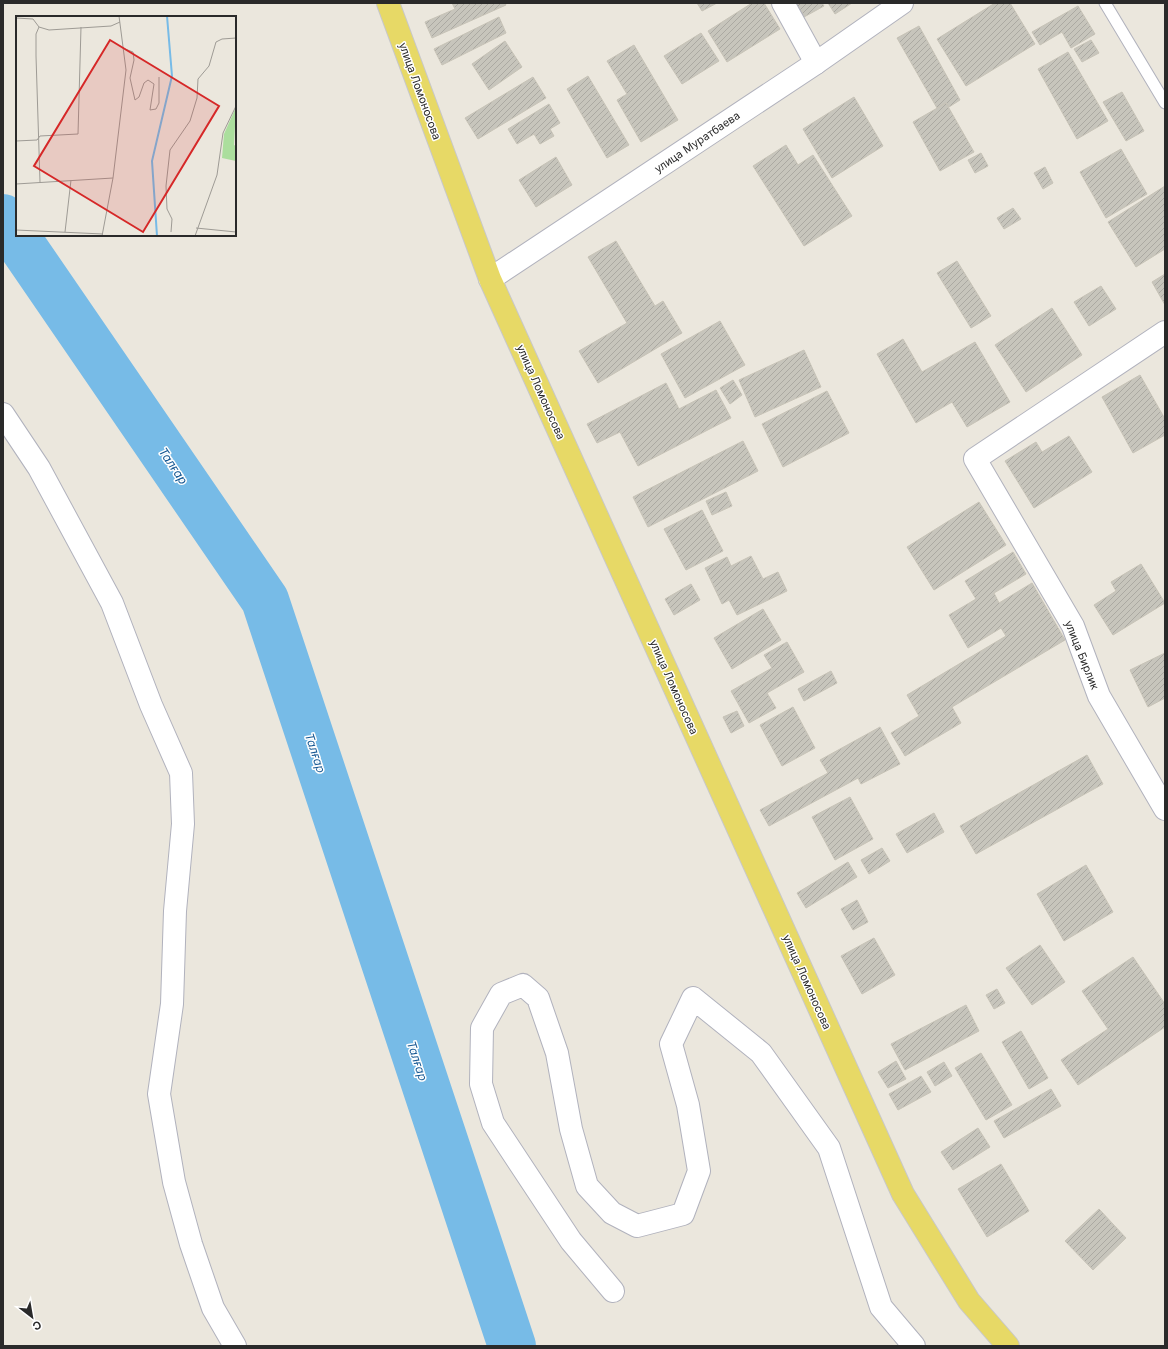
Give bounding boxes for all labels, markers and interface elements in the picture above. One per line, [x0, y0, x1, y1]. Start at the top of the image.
inset map [16, 16, 236, 236]
street label: улица Ломоносова [396, 40, 444, 142]
street label: улица Муратбаева [652, 108, 742, 176]
street label: улица Ломоносова [514, 342, 568, 442]
water label: Талғар [156, 444, 191, 487]
street label: улица Бирлик [1062, 618, 1102, 692]
street label: улица Ломоносова [647, 637, 701, 737]
water label: Талғар [302, 731, 329, 775]
street label: улица Ломоносова [780, 932, 834, 1032]
water label: Талғар [404, 1039, 431, 1083]
north arrow [12, 1297, 52, 1337]
text: С [30, 1317, 44, 1334]

